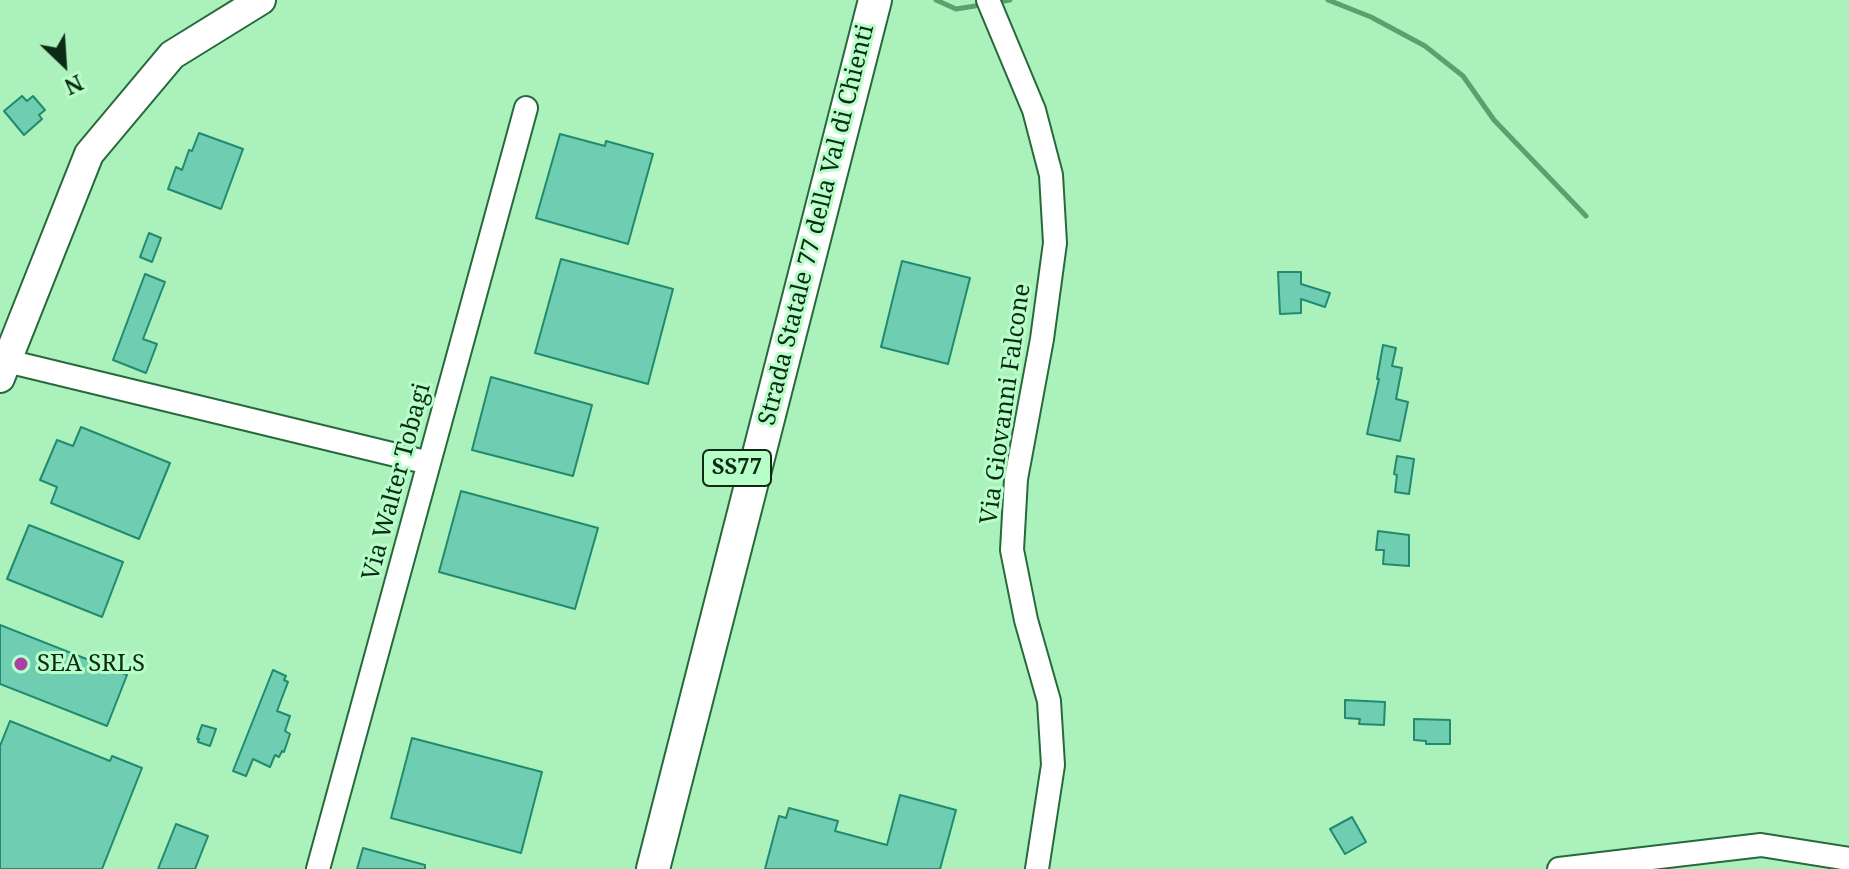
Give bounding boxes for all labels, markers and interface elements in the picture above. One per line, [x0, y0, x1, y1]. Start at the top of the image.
street label: Strada Statale 77 della Val di Chienti [753, 22, 881, 428]
north arrow [24, 24, 104, 104]
text: N [60, 68, 88, 103]
street label: Via Giovanni Falcone [975, 282, 1037, 526]
street label: Via Walter Tobagi [357, 380, 437, 584]
road number: SS77 [703, 450, 771, 486]
place label: SEA SRLS [37, 650, 145, 678]
marker: SEA SRLS [12, 655, 30, 673]

